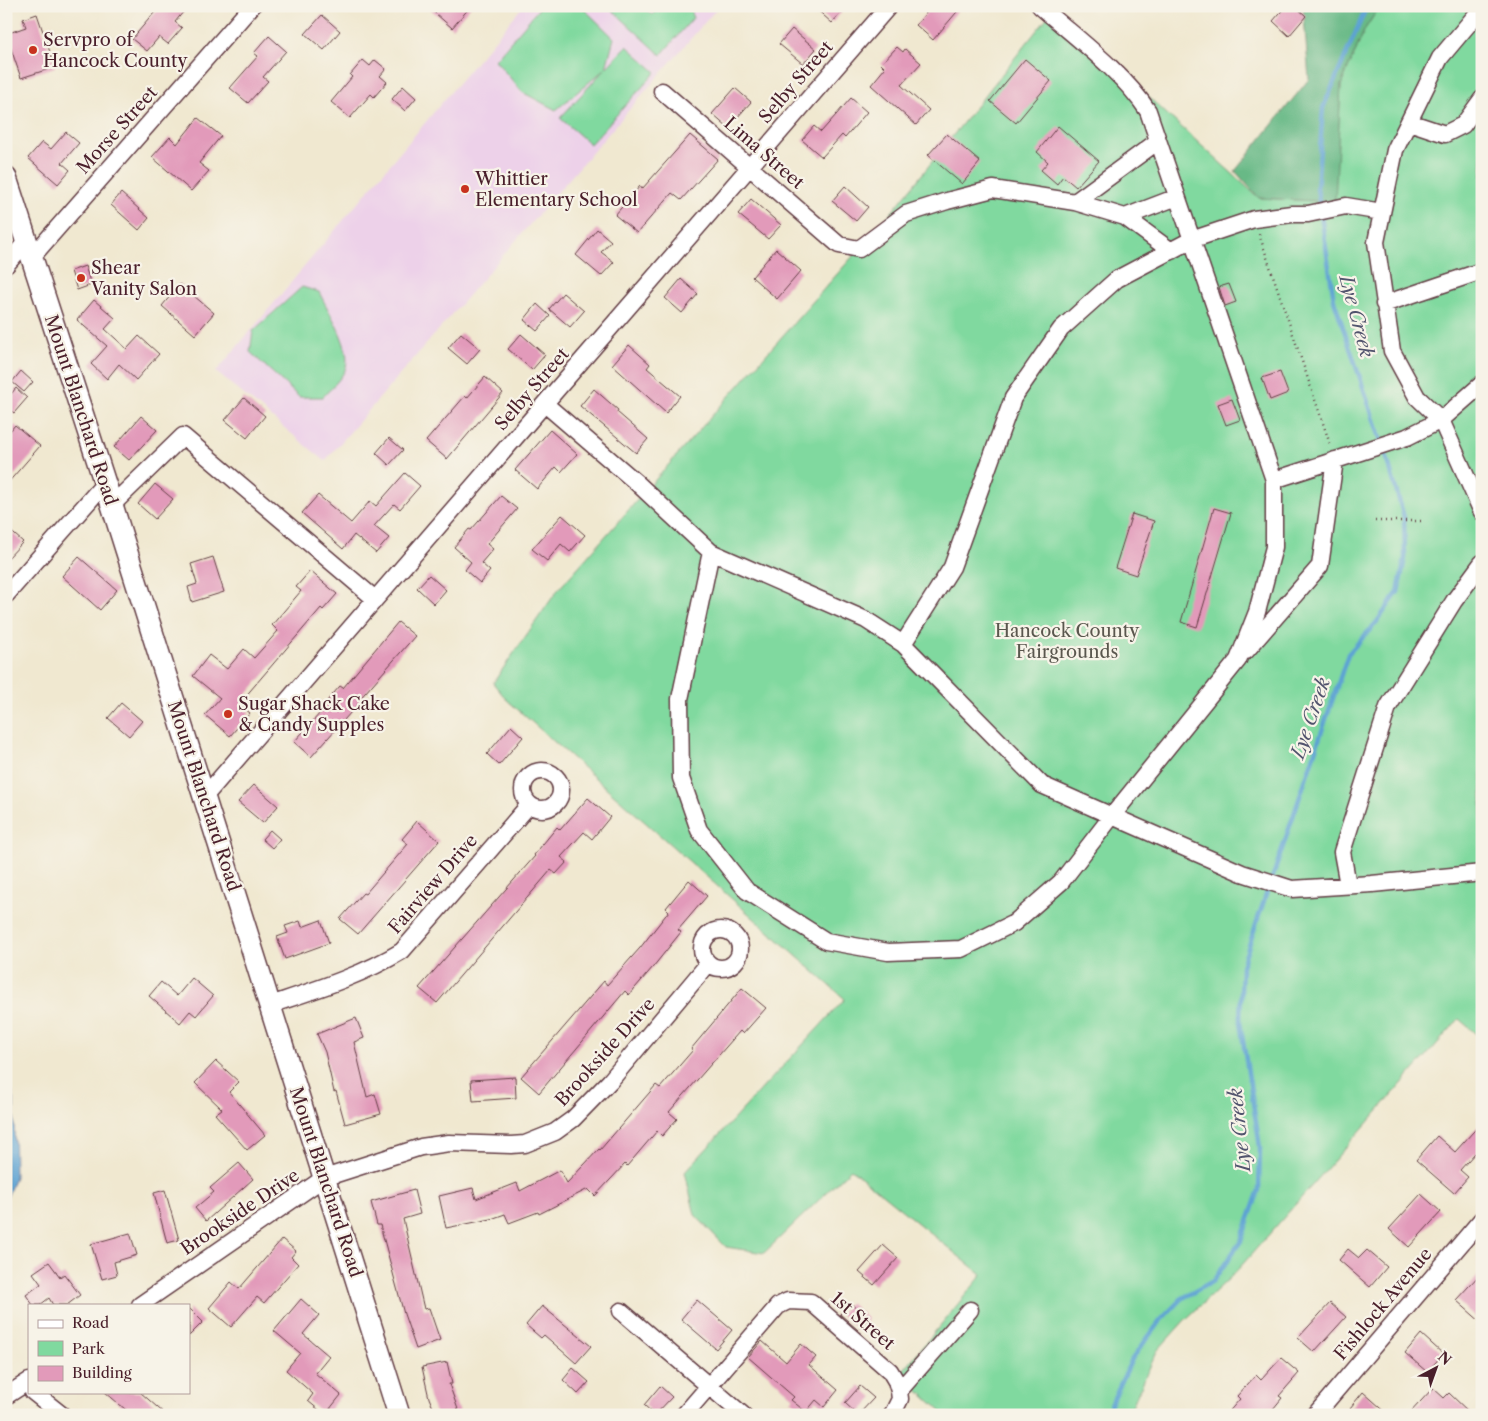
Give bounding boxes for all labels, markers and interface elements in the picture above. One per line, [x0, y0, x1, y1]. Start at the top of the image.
place label: Servpro of Hancock County [43, 29, 188, 72]
street label: Selby Street [754, 36, 838, 128]
marker: Servpro of Hancock County [27, 44, 39, 56]
street label: Morse Street [72, 81, 162, 178]
street label: Lima Street [719, 112, 809, 194]
place label: Whittier Elementary School [474, 168, 638, 211]
marker: Whittier Elementary School [459, 183, 471, 195]
place label: Shear Vanity Salon [90, 257, 197, 300]
water label: Lye Creek [1334, 271, 1379, 360]
marker: Shear Vanity Salon [75, 272, 87, 284]
street label: Mount Blanchard Road [40, 312, 122, 508]
street label: Selby Street [490, 343, 574, 435]
park label: Hancock County Fairgrounds [995, 620, 1140, 663]
water label: Lye Creek [1285, 675, 1335, 764]
place label: Sugar Shack Cake & Candy Supples [238, 693, 390, 736]
street label: Mount Blanchard Road [163, 698, 245, 894]
marker: Sugar Shack Cake & Candy Supples [222, 708, 234, 720]
street label: Fairview Drive [384, 830, 482, 938]
street label: Brookside Drive [551, 993, 659, 1111]
street label: Mount Blanchard Road [285, 1084, 367, 1280]
water label: Lye Creek [1224, 1087, 1256, 1175]
street label: Brookside Drive [177, 1164, 303, 1260]
street label: Fishlock Avenue [1330, 1243, 1436, 1365]
street label: 1st Street [827, 1287, 900, 1355]
legend [28, 1304, 190, 1394]
text: Road [72, 1313, 109, 1332]
text: Park [72, 1339, 106, 1358]
north arrow [1410, 1344, 1460, 1394]
text: N [1434, 1347, 1455, 1369]
text: Building [72, 1363, 132, 1382]

